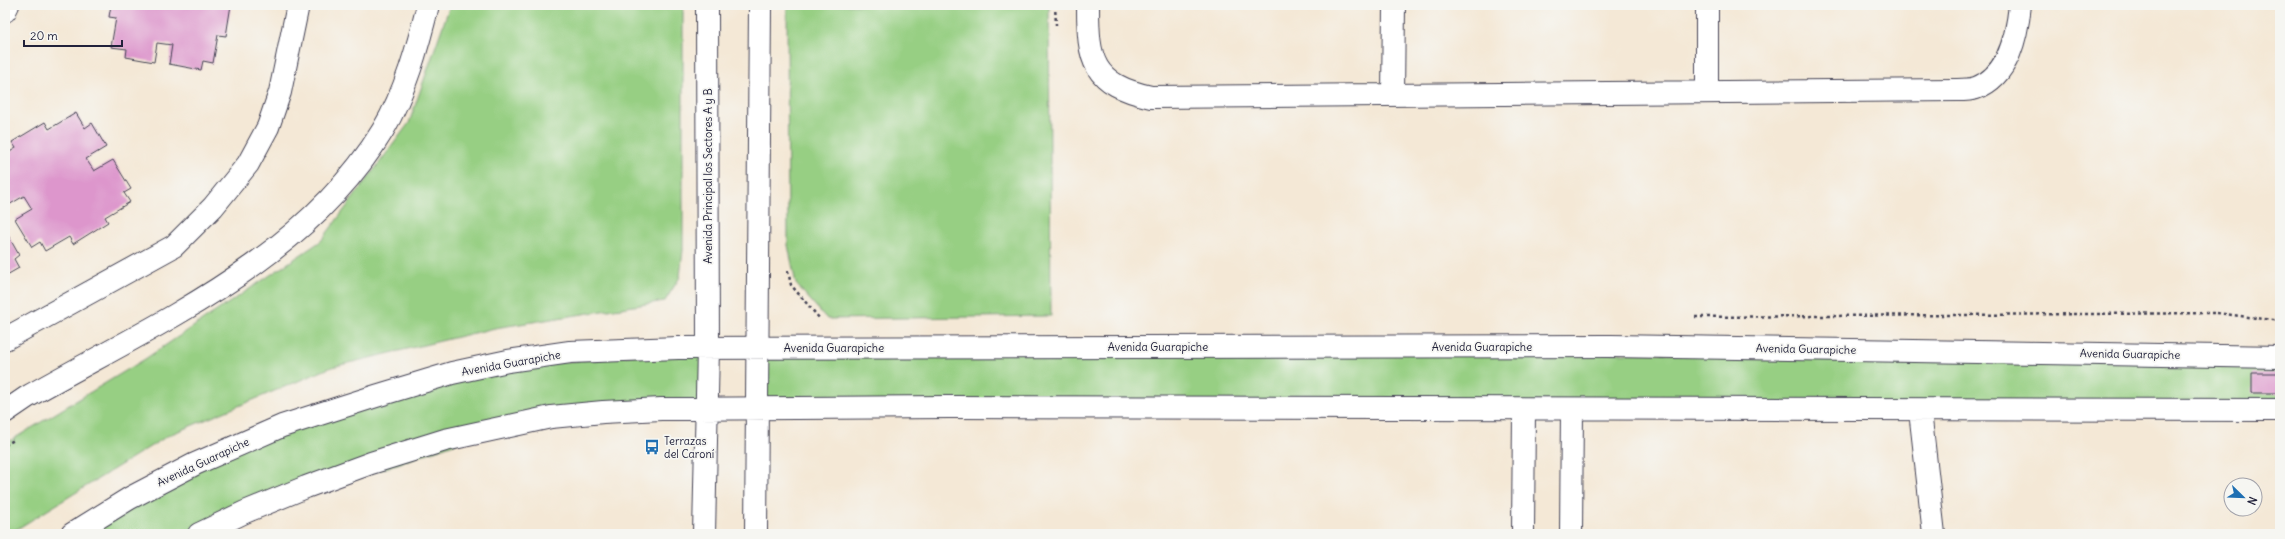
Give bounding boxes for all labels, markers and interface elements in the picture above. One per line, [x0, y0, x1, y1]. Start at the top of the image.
scale bar [24, 22, 122, 48]
text: 20 m [30, 28, 58, 43]
street label: Avenida Principal los Sectores A y B [701, 88, 715, 264]
street label: Avenida Guarapiche [1108, 340, 1208, 354]
street label: Avenida Guarapiche [1432, 340, 1532, 354]
street label: Avenida Guarapiche [784, 341, 884, 355]
street label: Avenida Guarapiche [1756, 341, 1856, 357]
street label: Avenida Guarapiche [2080, 346, 2180, 362]
street label: Avenida Guarapiche [460, 347, 562, 379]
street label: Avenida Guarapiche [155, 434, 251, 490]
place label: Terrazas del Caroní [664, 434, 715, 461]
bus stop icon: Terrazas del Caroní [643, 438, 661, 456]
north arrow [2223, 477, 2263, 517]
text: N [2244, 495, 2260, 507]

